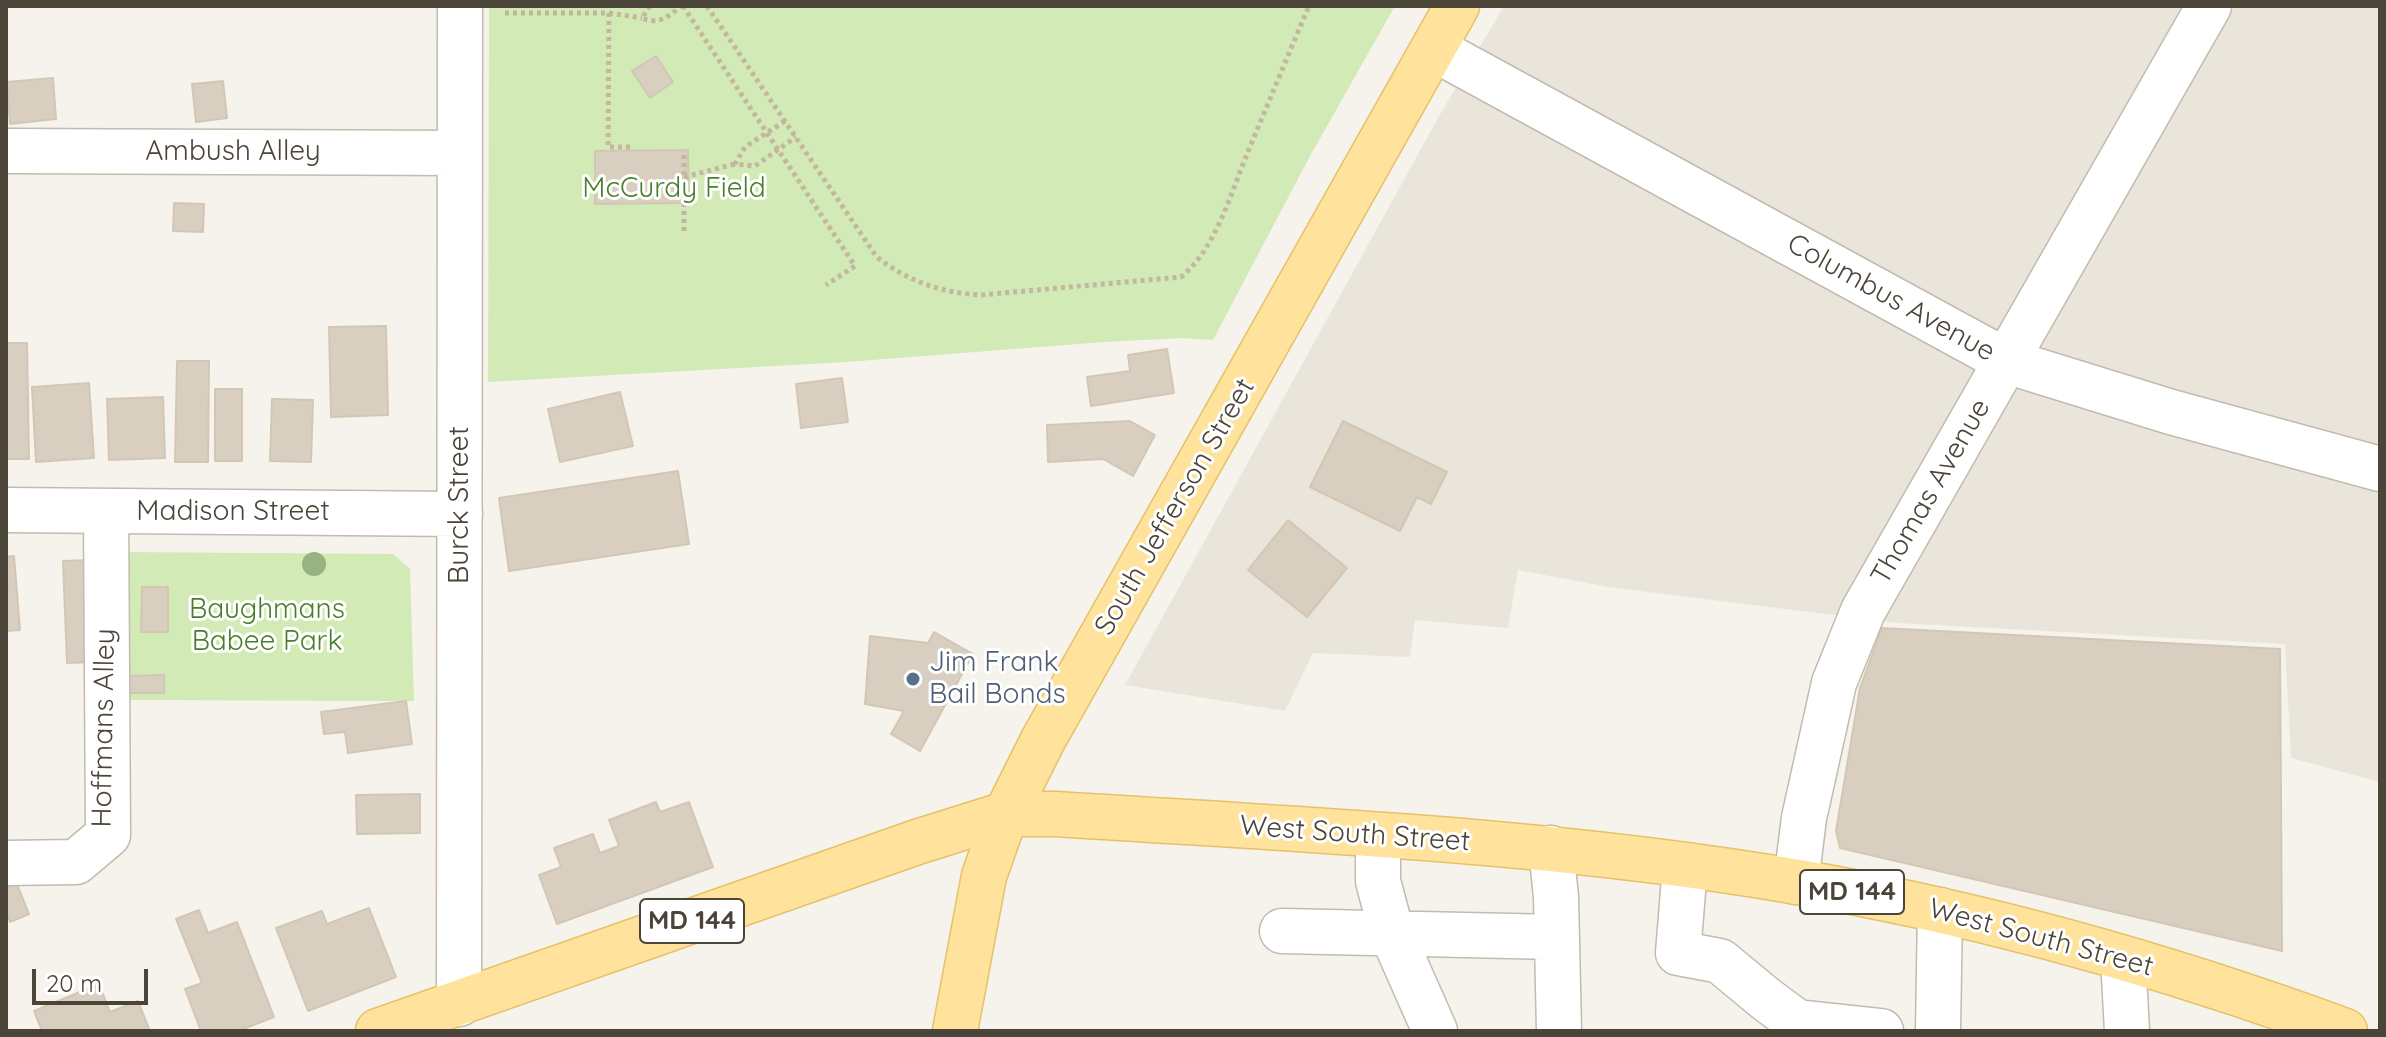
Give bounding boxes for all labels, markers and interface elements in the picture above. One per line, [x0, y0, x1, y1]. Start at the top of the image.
street label: Ambush Alley [145, 135, 321, 169]
park label: McCurdy Field [582, 172, 766, 206]
street label: Columbus Avenue [1781, 227, 2001, 369]
street label: South Jefferson Street [1088, 373, 1262, 641]
street label: Thomas Avenue [1864, 393, 1998, 591]
street label: Burck Street [443, 426, 477, 584]
street label: Madison Street [136, 495, 330, 529]
park label: Baughmans Babee Park [189, 593, 345, 659]
street label: Hoffmans Alley [85, 628, 123, 828]
place label: Jim Frank Bail Bonds [929, 646, 1066, 712]
marker: Jim Frank Bail Bonds [904, 670, 922, 688]
street label: West South Street [1239, 809, 1471, 859]
road number: MD 144 [1800, 870, 1904, 914]
street label: West South Street [1925, 892, 2157, 984]
road number: MD 144 [640, 899, 744, 943]
scale bar [36, 953, 152, 1003]
text: 20 m [46, 968, 102, 998]

